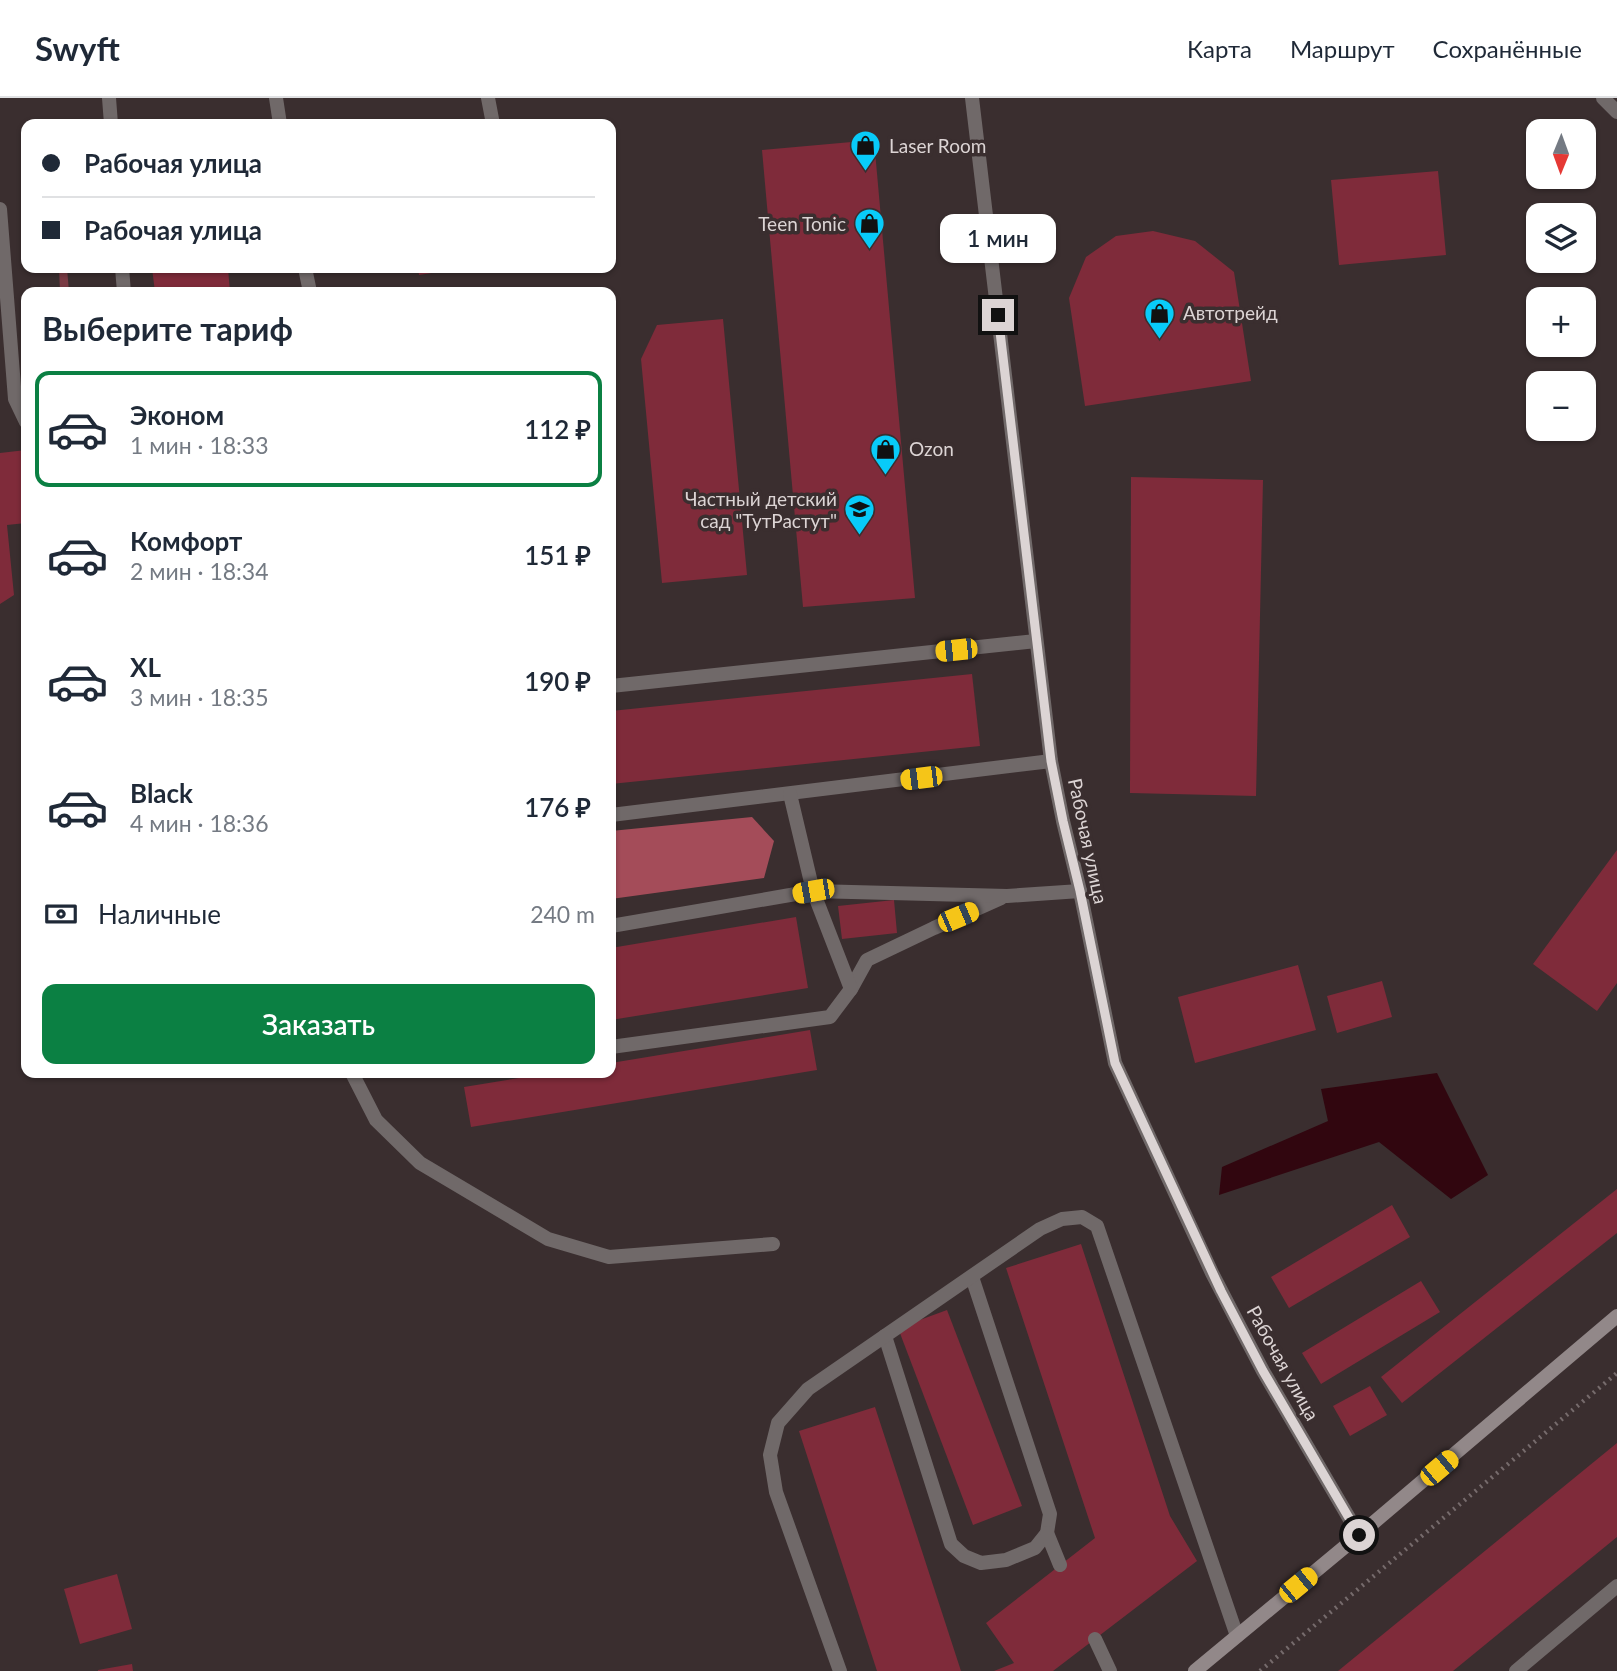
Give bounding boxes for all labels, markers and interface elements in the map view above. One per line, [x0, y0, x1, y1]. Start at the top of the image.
text: Swyft [35, 28, 120, 68]
text: Карта [1187, 34, 1252, 63]
text: Маршрут [1290, 34, 1395, 63]
text: Сохранённые [1433, 34, 1582, 63]
north arrow [1526, 119, 1596, 189]
map controls [1526, 119, 1596, 441]
shop icon: Laser Room [849, 129, 883, 173]
place label: Laser Room [889, 134, 986, 157]
text: Рабочая улица [84, 147, 262, 179]
button: layers [1526, 203, 1596, 273]
shop icon: Teen Tonic [852, 207, 886, 251]
place label: Teen Tonic [758, 212, 846, 235]
text: Рабочая улица [84, 214, 262, 246]
callout: 1 мин [940, 214, 1056, 262]
text: 1 мин [967, 224, 1029, 252]
button: + [1526, 287, 1596, 357]
shop icon: Автотрейд [1143, 296, 1177, 340]
route end [982, 299, 1014, 331]
place label: Автотрейд [1183, 301, 1278, 324]
text: Выберите тариф [42, 309, 293, 348]
button: − [1526, 371, 1596, 441]
icon: car [46, 398, 109, 461]
text: Эконом [130, 399, 224, 431]
text: 112 ₽ [524, 413, 591, 445]
text: 1 мин · 18:33 [130, 431, 269, 459]
shop icon: Ozon [869, 432, 903, 476]
place label: Ozon [909, 437, 954, 460]
place label: Частный детский сад "ТутРастут" [685, 487, 837, 532]
school or university icon: Частный детский сад "ТутРастут" [843, 493, 877, 537]
icon: car [46, 524, 109, 587]
text: Комфорт [130, 525, 242, 557]
text: 151 ₽ [524, 539, 591, 571]
text: 2 мин · 18:34 [130, 557, 269, 585]
car [935, 637, 978, 663]
icon: car [46, 650, 109, 713]
text: XL [130, 651, 161, 683]
text: 190 ₽ [524, 665, 591, 697]
text: 3 мин · 18:35 [130, 683, 269, 711]
car [899, 765, 944, 791]
icon: car [46, 776, 109, 839]
street label: Рабочая улица [1064, 776, 1113, 906]
text: Black [130, 777, 193, 809]
text: 176 ₽ [524, 791, 591, 823]
text: 4 мин · 18:36 [130, 809, 269, 837]
car [791, 877, 836, 905]
icon: cash [42, 895, 80, 933]
text: Наличные [98, 898, 221, 930]
car [935, 899, 982, 935]
text: 240 m [530, 900, 595, 928]
button: Заказать [42, 984, 595, 1064]
street label: Рабочая улица [1242, 1301, 1324, 1424]
car [1417, 1446, 1462, 1490]
route start [1343, 1519, 1375, 1551]
car [1276, 1564, 1321, 1606]

